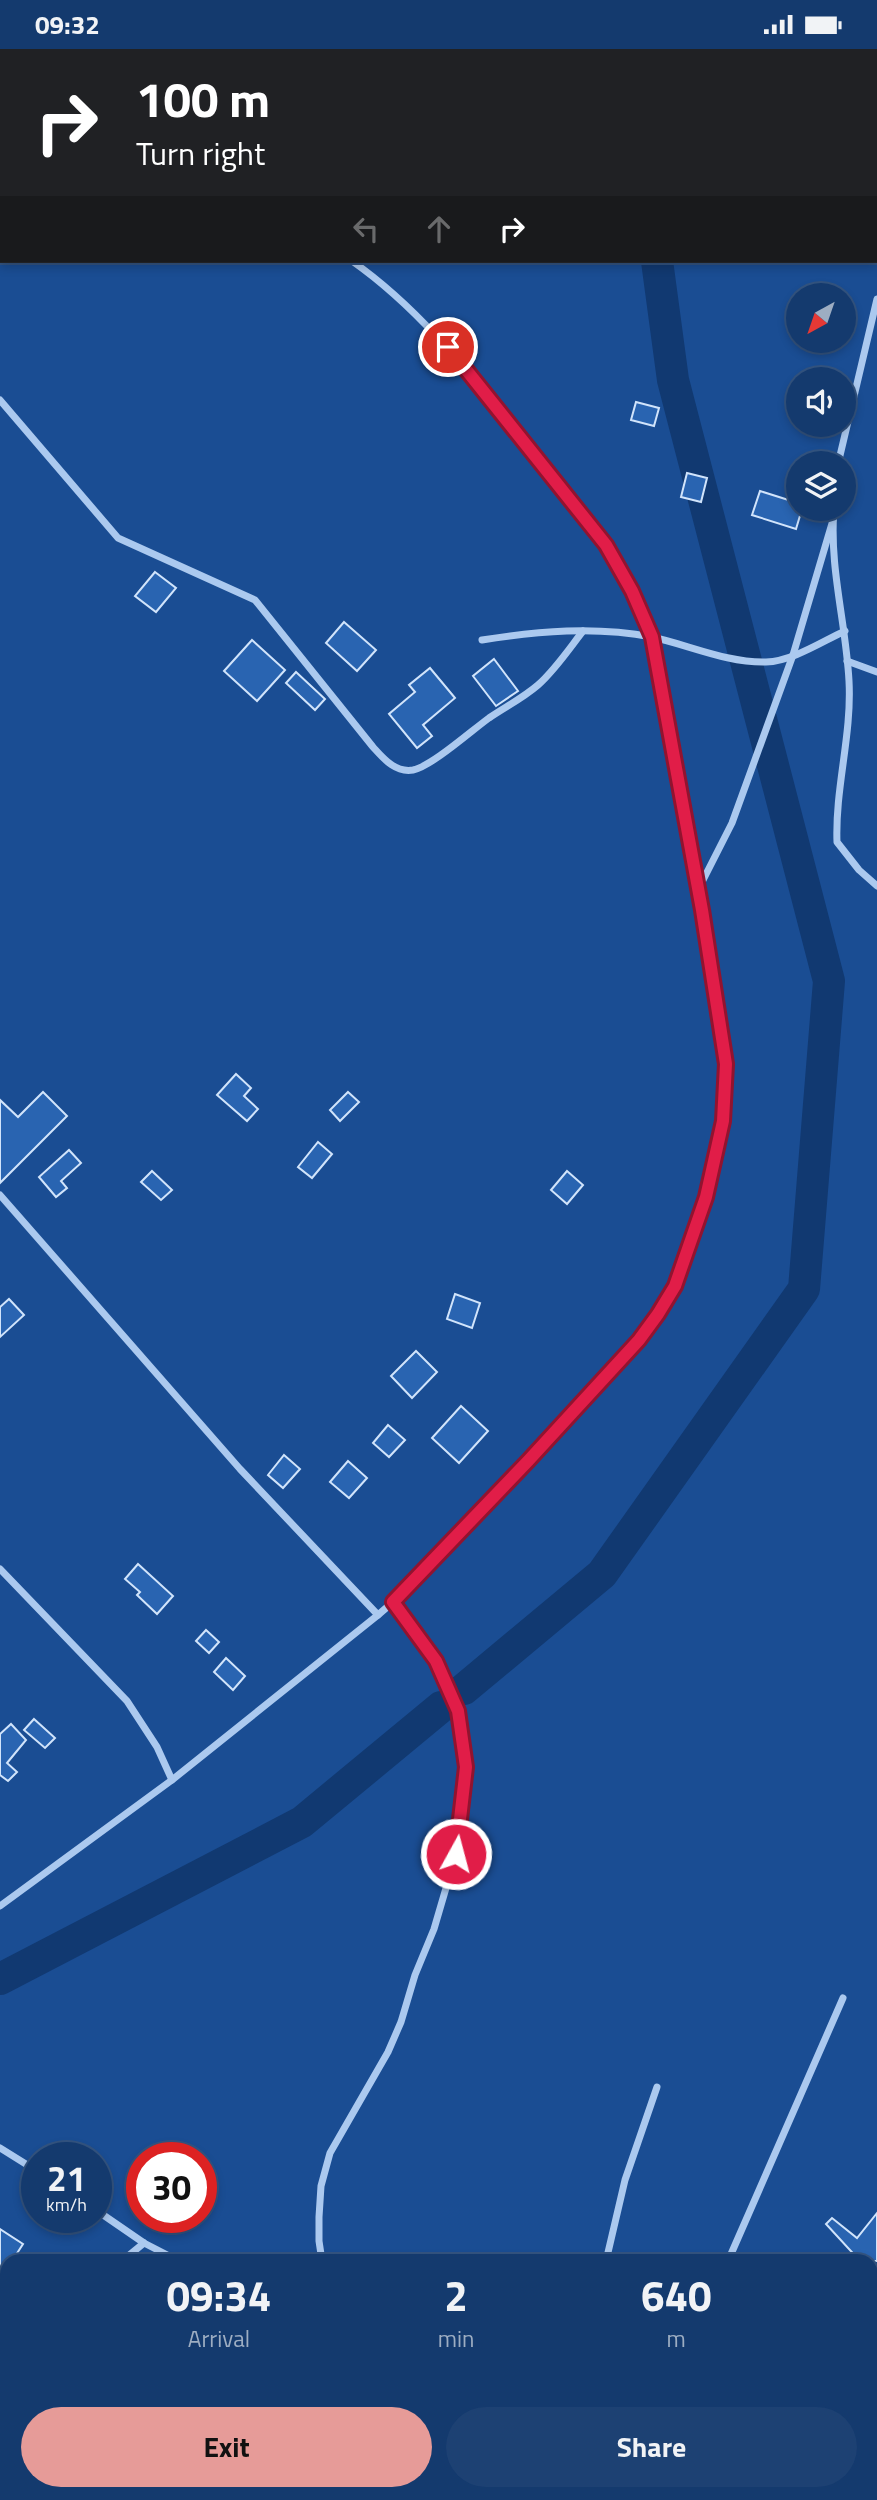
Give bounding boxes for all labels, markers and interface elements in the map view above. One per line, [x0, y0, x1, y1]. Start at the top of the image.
text: 09:32 [35, 5, 100, 44]
text: 100 m [136, 61, 270, 136]
icon: right [21, 77, 112, 168]
text: Turn right [136, 129, 265, 177]
icon: left [347, 210, 385, 248]
icon: ahead [420, 210, 458, 248]
icon: right [493, 210, 531, 248]
north arrow [786, 283, 856, 353]
map controls [786, 283, 856, 521]
pin [418, 317, 478, 377]
icon: arrive [429, 328, 467, 366]
button: sound [786, 367, 856, 437]
button: layers [786, 451, 856, 521]
position arrow [419, 1817, 493, 1891]
speed limit sign: 30 [126, 2142, 217, 2233]
text: 21 [47, 2151, 86, 2205]
text: km/h [46, 2191, 87, 2218]
text: 09:34 [166, 2263, 271, 2327]
text: 2 [444, 2263, 468, 2327]
text: 640 [641, 2263, 711, 2327]
text: Arrival [188, 2321, 250, 2356]
text: min [438, 2321, 474, 2356]
text: m [667, 2321, 686, 2356]
button: Exit [21, 2407, 432, 2487]
button: Share [446, 2407, 857, 2487]

